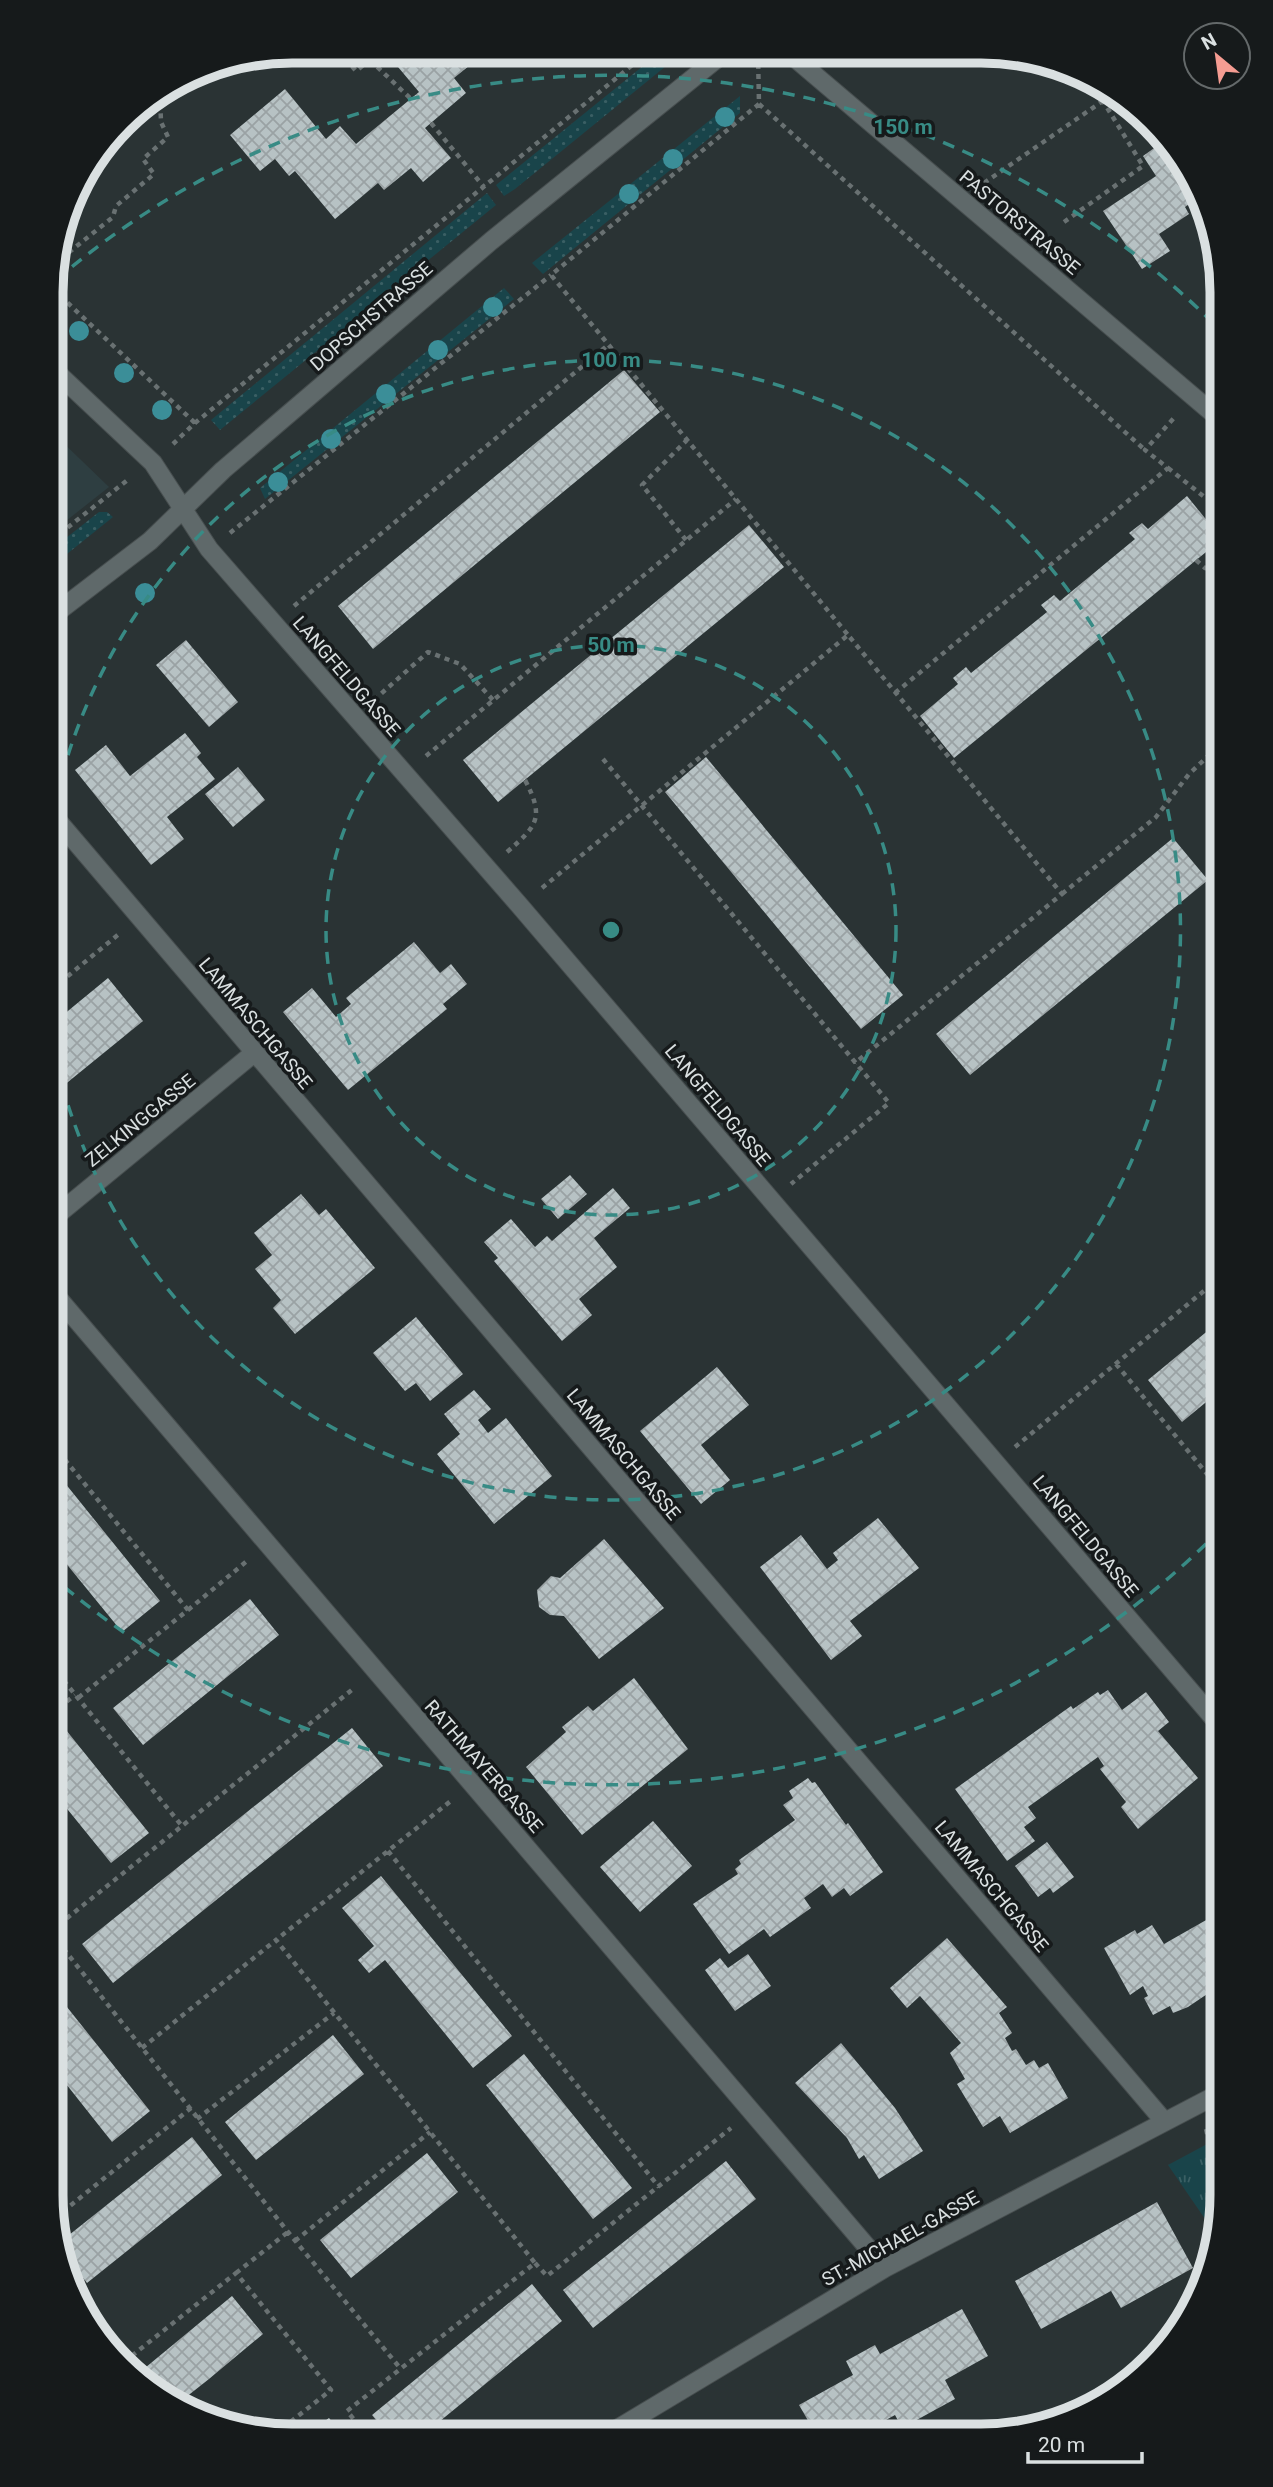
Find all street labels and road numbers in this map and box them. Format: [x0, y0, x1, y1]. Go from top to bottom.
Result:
street label: PASTORSTRASSE [955, 165, 1085, 280]
street label: DOPSCHSTRASSE [305, 257, 437, 376]
street label: LANGFELDGASSE [288, 611, 405, 741]
street label: LAMMASCHGASSE [194, 953, 317, 1094]
street label: LANGFELDGASSE [660, 1040, 775, 1171]
street label: ZELKINGGASSE [81, 1069, 200, 1172]
street label: LAMMASCHGASSE [562, 1384, 685, 1525]
street label: LANGFELDGASSE [1028, 1471, 1143, 1602]
street label: RATHMAYERGASSE [420, 1695, 548, 1838]
street label: LAMMASCHGASSE [930, 1816, 1053, 1957]
street label: ST.-MICHAEL-GASSE [818, 2186, 983, 2291]

